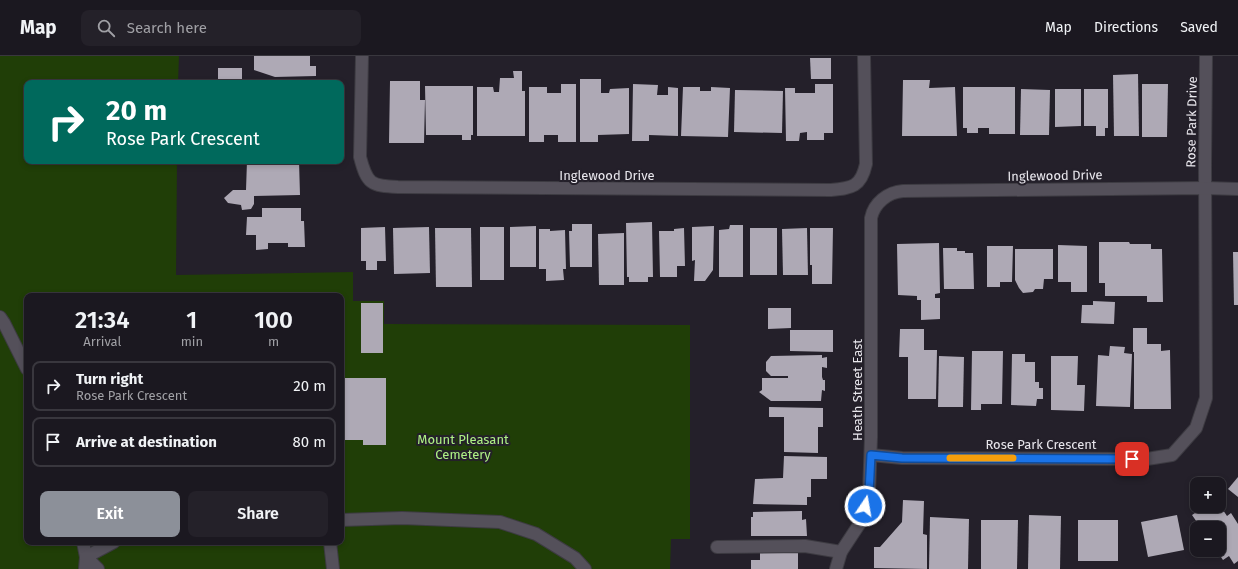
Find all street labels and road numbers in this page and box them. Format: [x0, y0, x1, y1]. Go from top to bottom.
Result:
street label: Rose Park Drive [1183, 76, 1200, 168]
street label: Inglewood Drive [1007, 167, 1103, 184]
street label: Inglewood Drive [559, 168, 655, 183]
street label: Heath Street East [850, 339, 865, 441]
street label: Rose Park Crescent [985, 437, 1097, 452]

